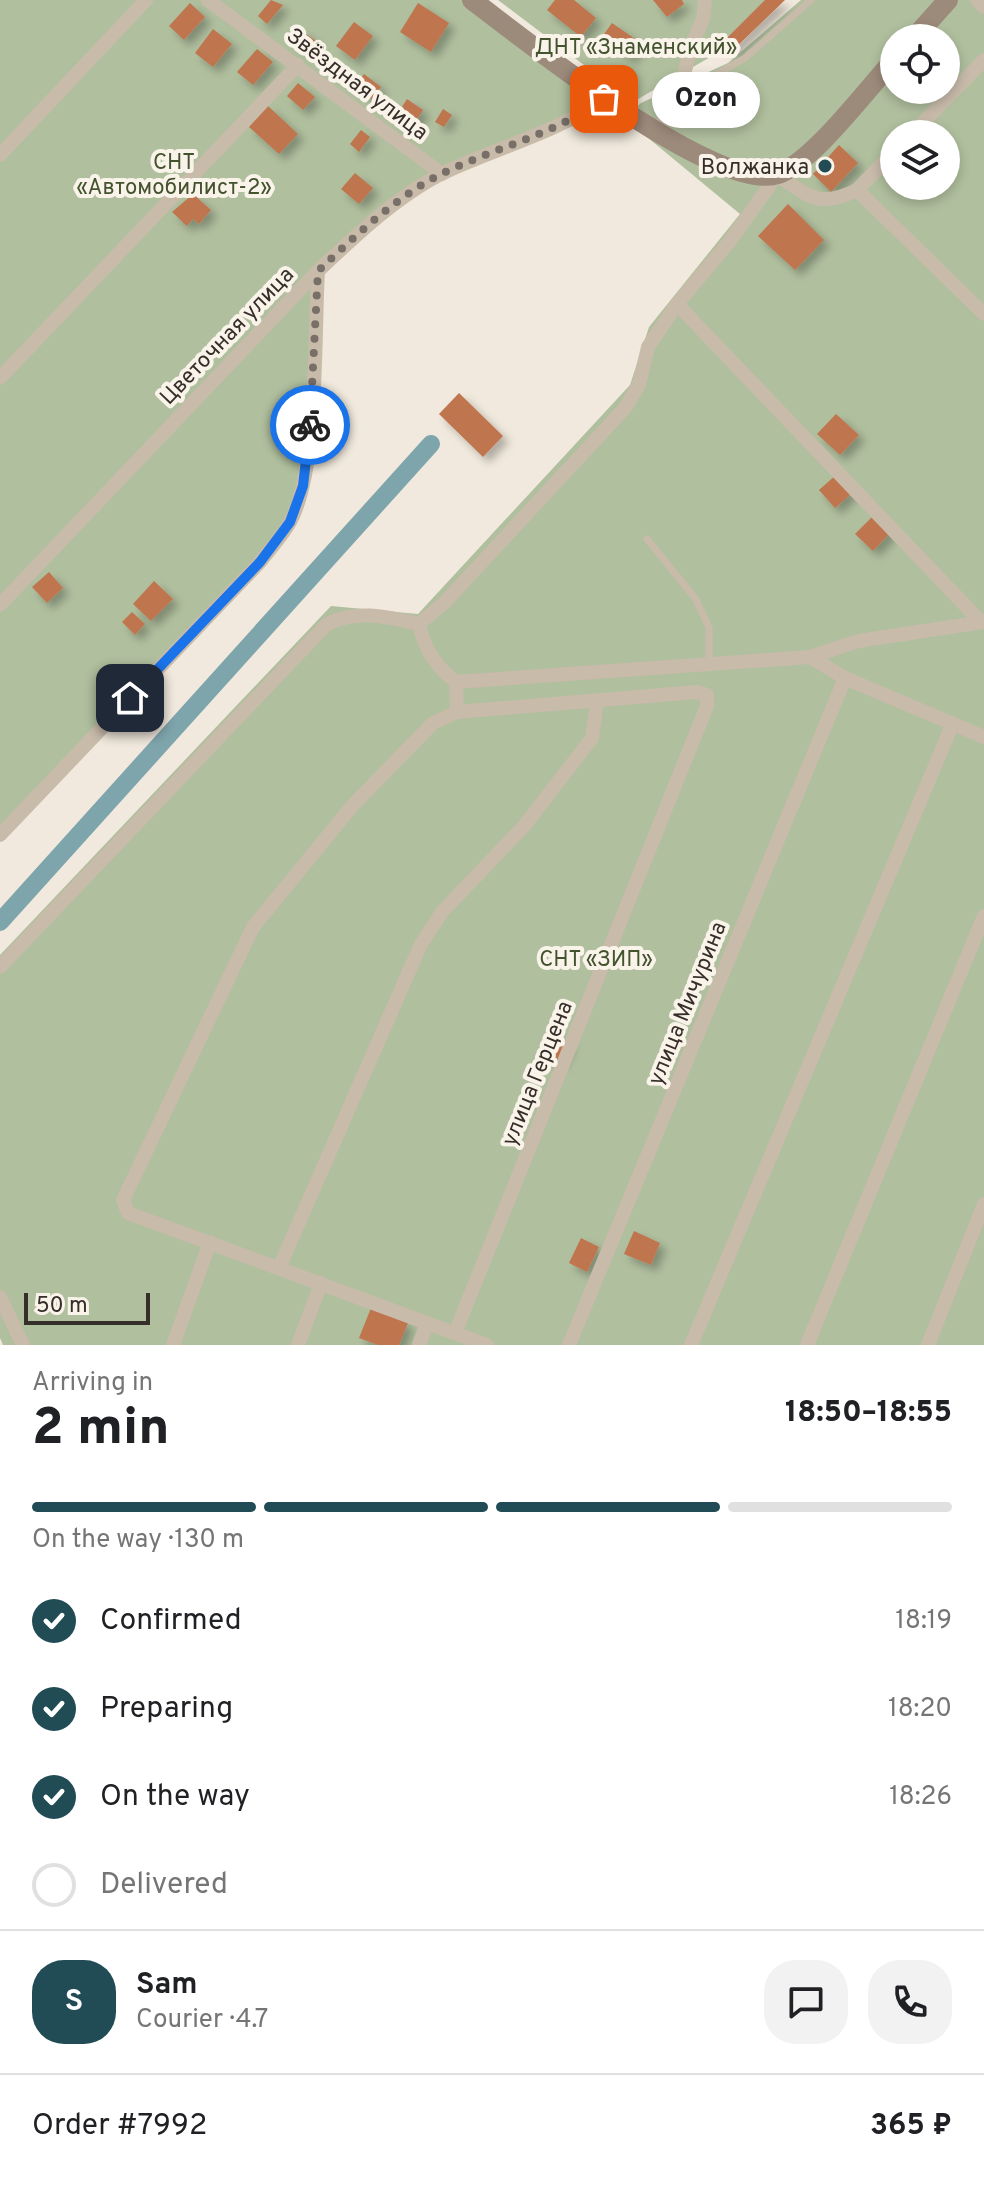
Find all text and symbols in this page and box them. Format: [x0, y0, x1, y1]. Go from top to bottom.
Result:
street label: Звёздная улица [280, 23, 433, 147]
map controls [880, 24, 960, 200]
button: locate [880, 24, 960, 104]
park label: ДНТ «Знаменский» [535, 35, 737, 62]
pin [570, 65, 638, 133]
callout: Ozon [652, 71, 760, 127]
icon: bag [582, 77, 626, 121]
text: Ozon [675, 83, 737, 116]
button: layers [880, 120, 960, 200]
park label: СНТ «Автомобилист-2» [76, 150, 272, 202]
place label: Волжанка [701, 155, 809, 182]
marker: Волжанка [816, 157, 834, 175]
street label: Цветочная улица [155, 262, 300, 411]
courier [270, 385, 350, 465]
icon: bike [288, 403, 332, 447]
pin [96, 664, 164, 732]
icon: home [108, 676, 152, 720]
street label: улица Мичурина [643, 918, 733, 1090]
park label: СНТ «ЗИП» [539, 947, 653, 974]
street label: улица Герцена [497, 998, 580, 1150]
scale bar [24, 1289, 150, 1325]
text: 50 m [36, 1293, 88, 1320]
text: Arriving in [32, 1367, 153, 1400]
text: 18:50–18:55 [785, 1395, 952, 1432]
text: 2 min [32, 1397, 170, 1463]
text: On the way · 130 m [32, 1524, 244, 1557]
icon: check [32, 1599, 76, 1643]
text: Confirmed [100, 1603, 242, 1640]
text: 18:19 [895, 1605, 952, 1638]
icon: check [32, 1687, 76, 1731]
text: Preparing [100, 1691, 233, 1728]
text: 18:20 [888, 1693, 952, 1726]
icon: check [32, 1775, 76, 1819]
text: On the way [100, 1779, 250, 1816]
text: 18:26 [889, 1781, 952, 1814]
text: Delivered [100, 1867, 228, 1904]
button: chat [764, 1960, 848, 2044]
button: phone [868, 1960, 952, 2044]
text: Sam [136, 1967, 198, 2004]
text: S [65, 1984, 83, 2021]
text: Courier · 4.7 [136, 2004, 268, 2037]
text: Order #7992 [32, 2108, 207, 2145]
text: 365 ₽ [870, 2108, 952, 2145]

